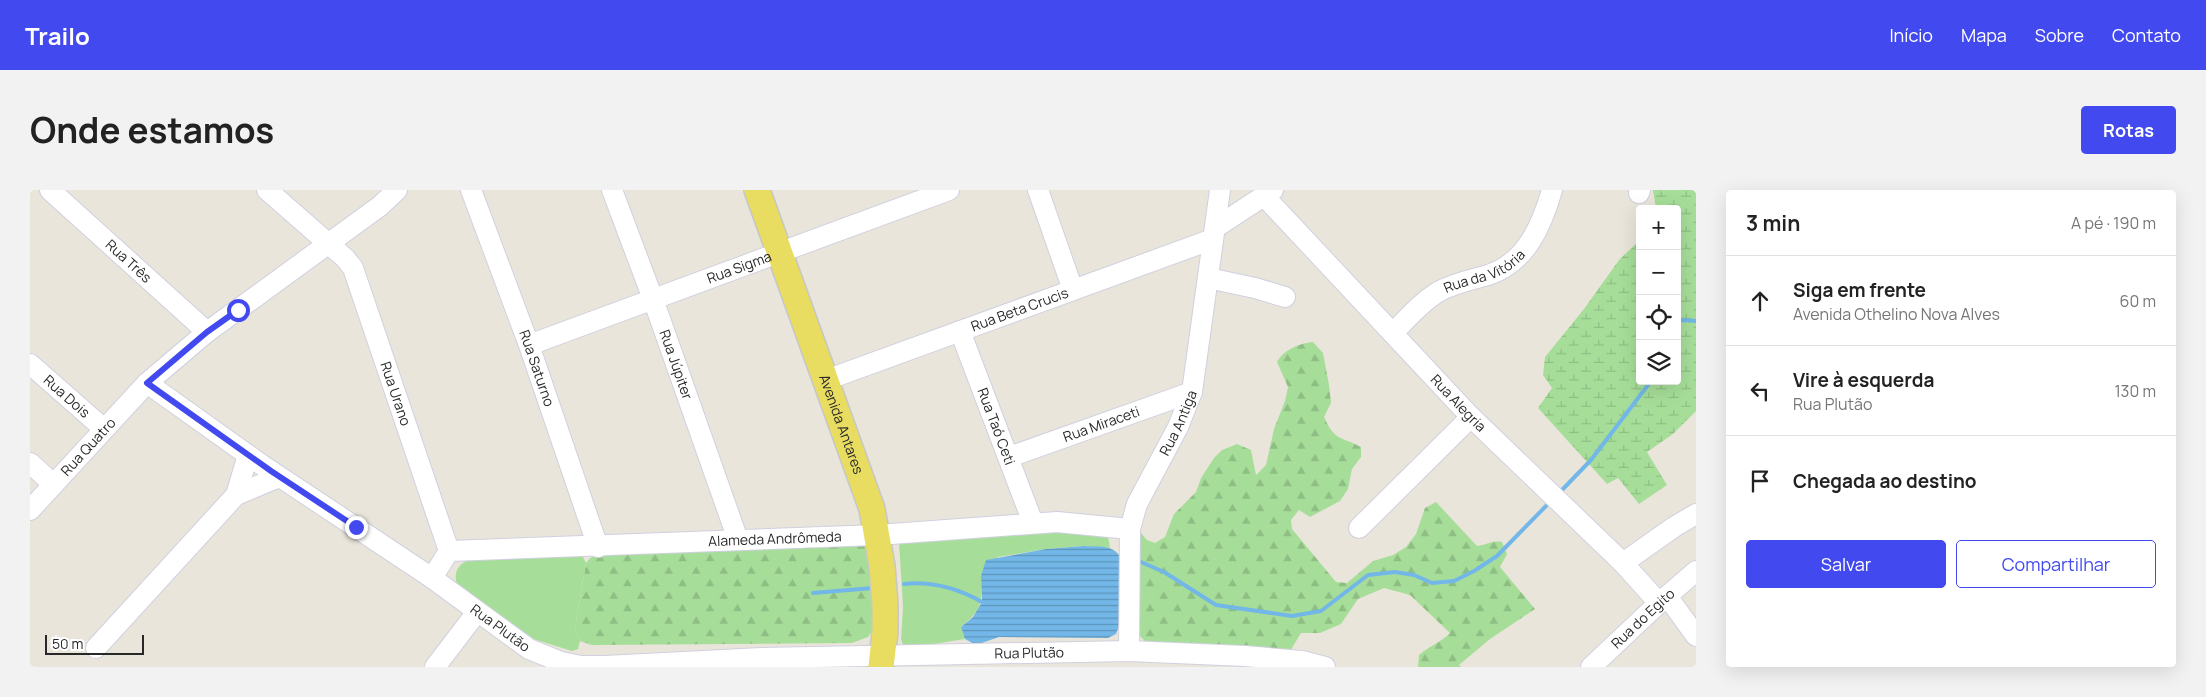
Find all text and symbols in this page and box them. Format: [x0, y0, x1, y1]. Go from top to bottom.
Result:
text: Trailo [25, 19, 90, 52]
text: Início [1889, 23, 1933, 47]
text: Mapa [1961, 23, 2007, 47]
text: Sobre [2035, 23, 2084, 47]
text: Contato [2112, 23, 2181, 47]
text: Onde estamos [30, 106, 274, 154]
button: Rotas [2081, 106, 2176, 154]
map controls [1636, 205, 1681, 385]
button: + [1636, 205, 1681, 250]
text: 3 min [1746, 209, 1800, 237]
text: A pé · 190 m [2071, 212, 2156, 234]
street label: Rua Três [102, 235, 156, 287]
street label: Rua da Vitória [1440, 245, 1529, 297]
street label: Rua Sigma [704, 246, 774, 288]
button: − [1636, 250, 1681, 295]
text: Siga em frente [1793, 277, 1926, 303]
street label: Rua Beta Crucis [968, 283, 1071, 335]
icon: ahead [1746, 287, 1774, 315]
text: 60 m [2120, 290, 2156, 312]
button: locate [1636, 295, 1681, 340]
route start [227, 299, 250, 322]
text: Avenida Othelino Nova Alves [1793, 303, 2000, 325]
street label: Rua Saturno [515, 327, 559, 409]
street label: Rua Júpiter [656, 327, 698, 402]
button: layers [1636, 340, 1681, 385]
street label: Rua Urano [376, 359, 416, 428]
text: Vire à esquerda [1793, 367, 1934, 393]
street label: Rua Dois [40, 370, 94, 422]
street label: Rua Alegria [1427, 370, 1491, 436]
street label: Avenida Antares [815, 372, 869, 477]
icon: left [1746, 377, 1774, 405]
text: 130 m [2114, 380, 2156, 402]
street label: Rua Taó Ceti [973, 385, 1020, 467]
street label: Rua Antiga [1155, 387, 1201, 459]
text: Rua Plutão [1793, 393, 1872, 415]
street label: Rua Miraceti [1060, 401, 1142, 446]
street label: Rua Quatro [56, 413, 120, 480]
icon: arrive [1746, 467, 1774, 495]
text: Chegada ao destino [1793, 468, 1976, 494]
route end [345, 516, 368, 539]
street label: Alameda Andrômeda [708, 526, 842, 550]
button: Salvar [1746, 540, 1946, 588]
button: Compartilhar [1956, 540, 2156, 588]
street label: Rua do Egito [1607, 584, 1678, 652]
street label: Rua Plutão [467, 599, 534, 656]
scale bar [45, 632, 144, 655]
text: 50 m [52, 634, 83, 653]
street label: Rua Plutão [994, 642, 1064, 663]

